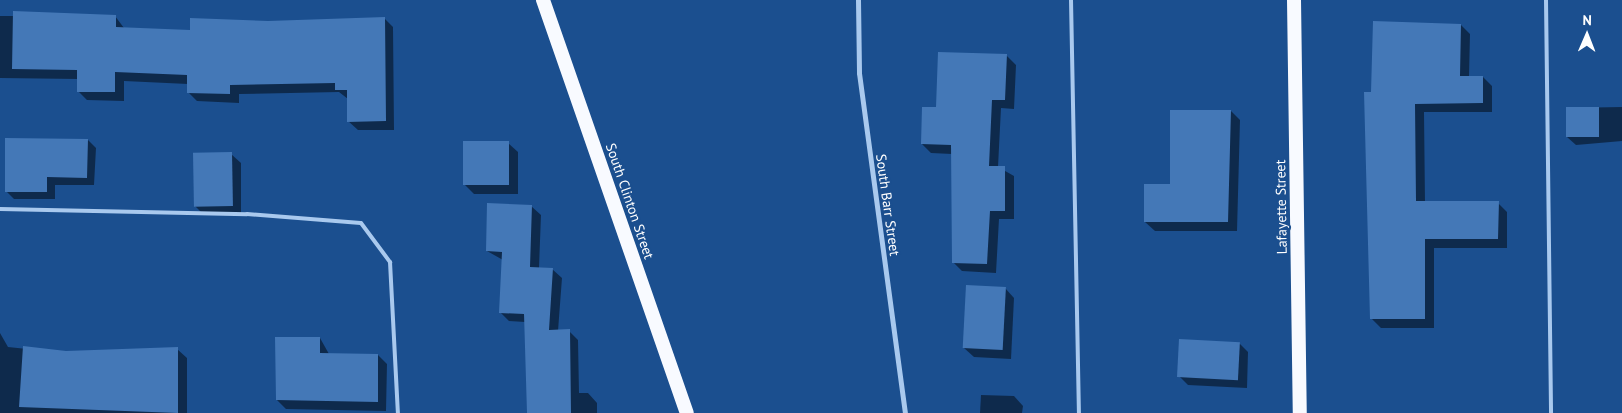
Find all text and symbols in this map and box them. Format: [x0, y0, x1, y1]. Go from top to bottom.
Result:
north arrow [1562, 10, 1612, 60]
text: N [1582, 11, 1592, 29]
street label: South Clinton Street [602, 141, 658, 261]
street label: South Barr Street [873, 153, 903, 257]
street label: Lafayette Street [1272, 159, 1290, 255]

